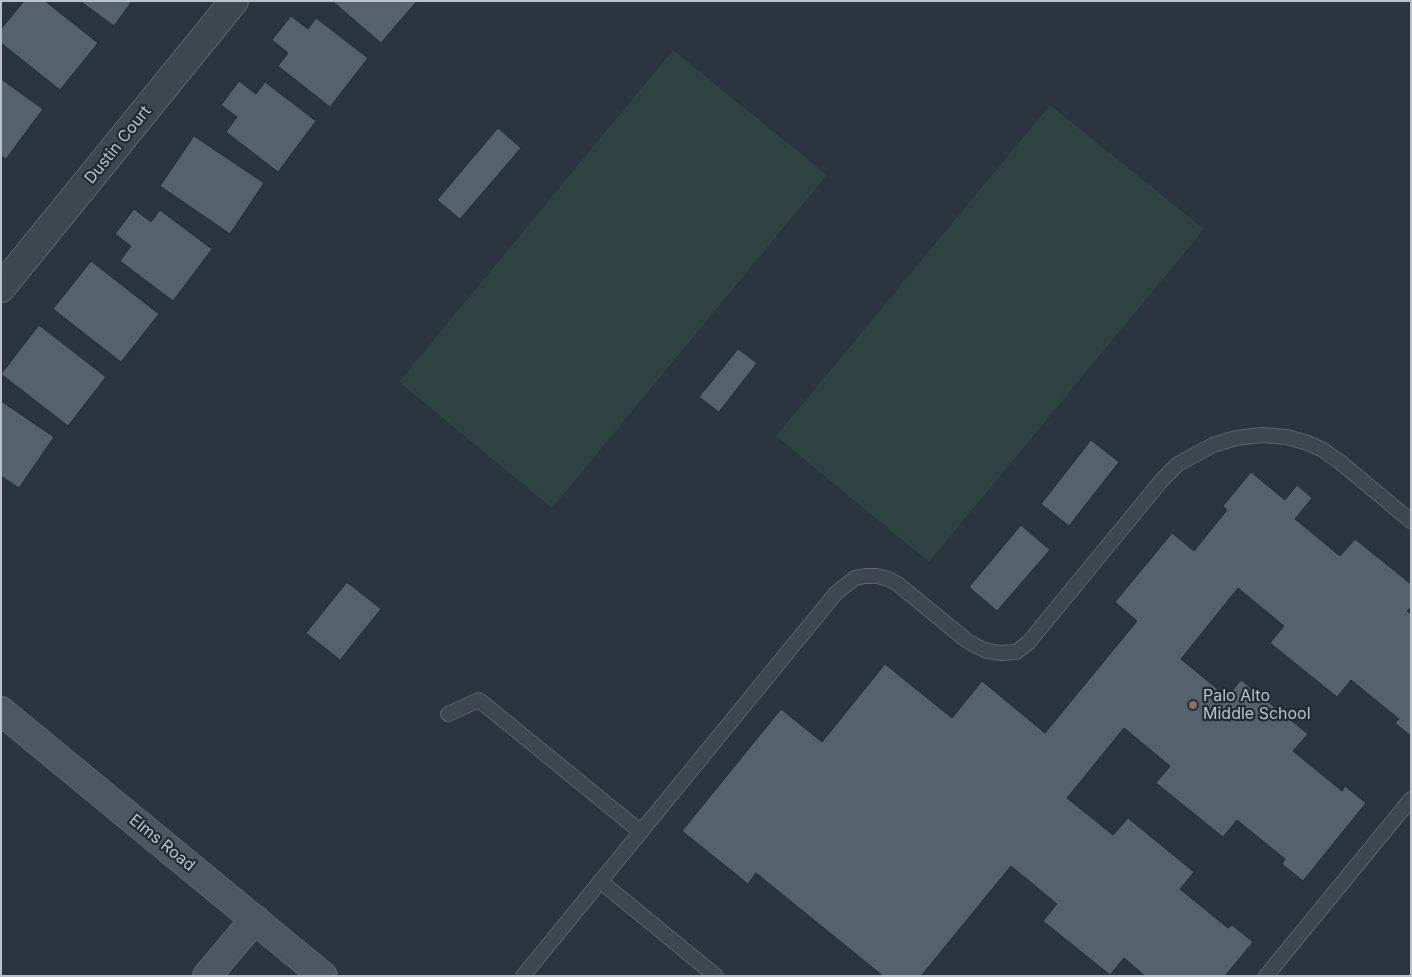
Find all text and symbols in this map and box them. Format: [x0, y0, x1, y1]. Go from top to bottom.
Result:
street label: Dustin Court [81, 102, 155, 188]
place label: Palo Alto Middle School [1203, 686, 1311, 724]
marker: Palo Alto Middle School [1187, 699, 1199, 711]
street label: Elms Road [125, 811, 199, 875]

